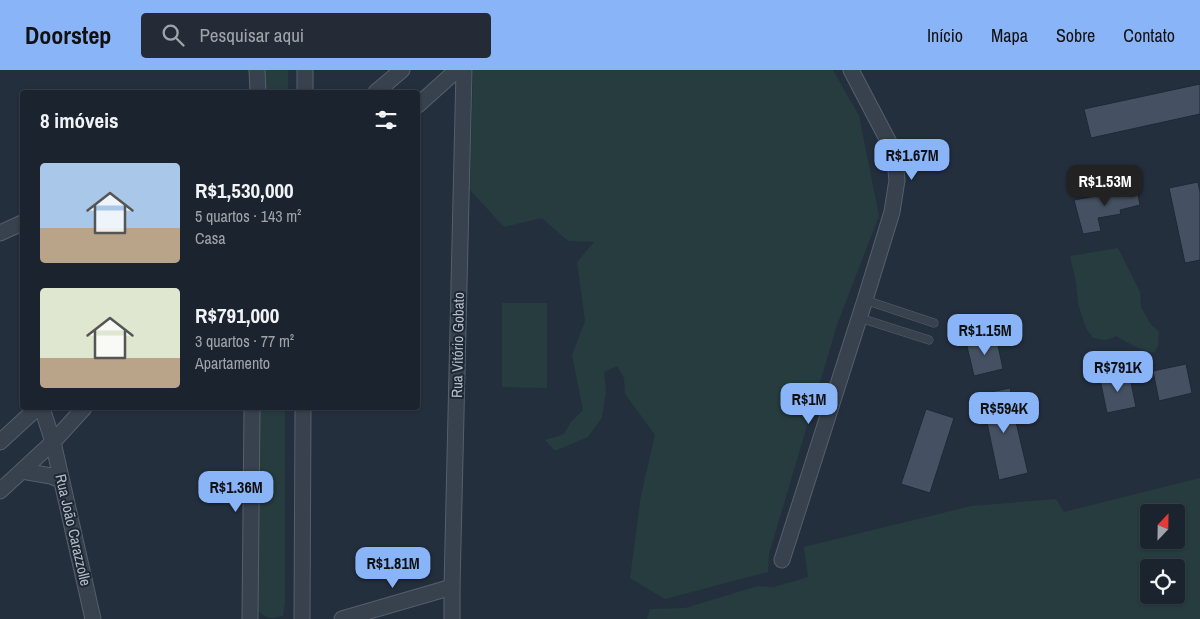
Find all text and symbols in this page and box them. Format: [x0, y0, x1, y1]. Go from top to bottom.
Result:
search box [141, 13, 491, 58]
text: Doorstep [25, 19, 111, 51]
icon: search [159, 21, 187, 49]
text: Pesquisar aqui [199, 22, 304, 48]
text: Início [927, 23, 963, 48]
text: Mapa [991, 23, 1028, 48]
text: Sobre [1056, 23, 1095, 48]
text: Contato [1123, 23, 1175, 48]
text: 8 imóveis [40, 106, 119, 135]
icon: filters [372, 106, 400, 134]
pin: R$1.67M [866, 138, 958, 181]
text: R$1.67M [885, 144, 939, 166]
pin: R$1.53M [1059, 164, 1151, 207]
text: R$1.53M [1078, 170, 1132, 192]
text: R$1,530,000 [195, 176, 294, 205]
icon: home [80, 183, 140, 243]
text: 5 quartos · 143 m² [195, 205, 301, 227]
text: Casa [195, 227, 226, 249]
street label: Rua Vitório Gobato [446, 292, 469, 398]
text: R$791,000 [195, 301, 279, 330]
icon: home [80, 308, 140, 368]
pin: R$1.15M [939, 314, 1031, 356]
text: R$1.15M [958, 319, 1012, 341]
text: 3 quartos · 77 m² [195, 330, 294, 352]
pin: R$791K [1077, 350, 1159, 393]
text: Apartamento [195, 352, 270, 374]
text: R$791K [1094, 356, 1142, 378]
pin: R$1M [779, 382, 839, 425]
text: R$1M [792, 388, 827, 410]
pin: R$594K [963, 392, 1045, 434]
text: R$594K [980, 397, 1028, 419]
pin: R$1.36M [190, 470, 282, 513]
street label: Rua João Carazzolle [50, 472, 97, 588]
text: R$1.36M [209, 476, 263, 498]
north arrow [1140, 504, 1185, 549]
map controls [1140, 504, 1185, 604]
pin: R$1.81M [347, 546, 439, 589]
text: R$1.81M [366, 552, 420, 574]
button: locate [1140, 559, 1185, 604]

